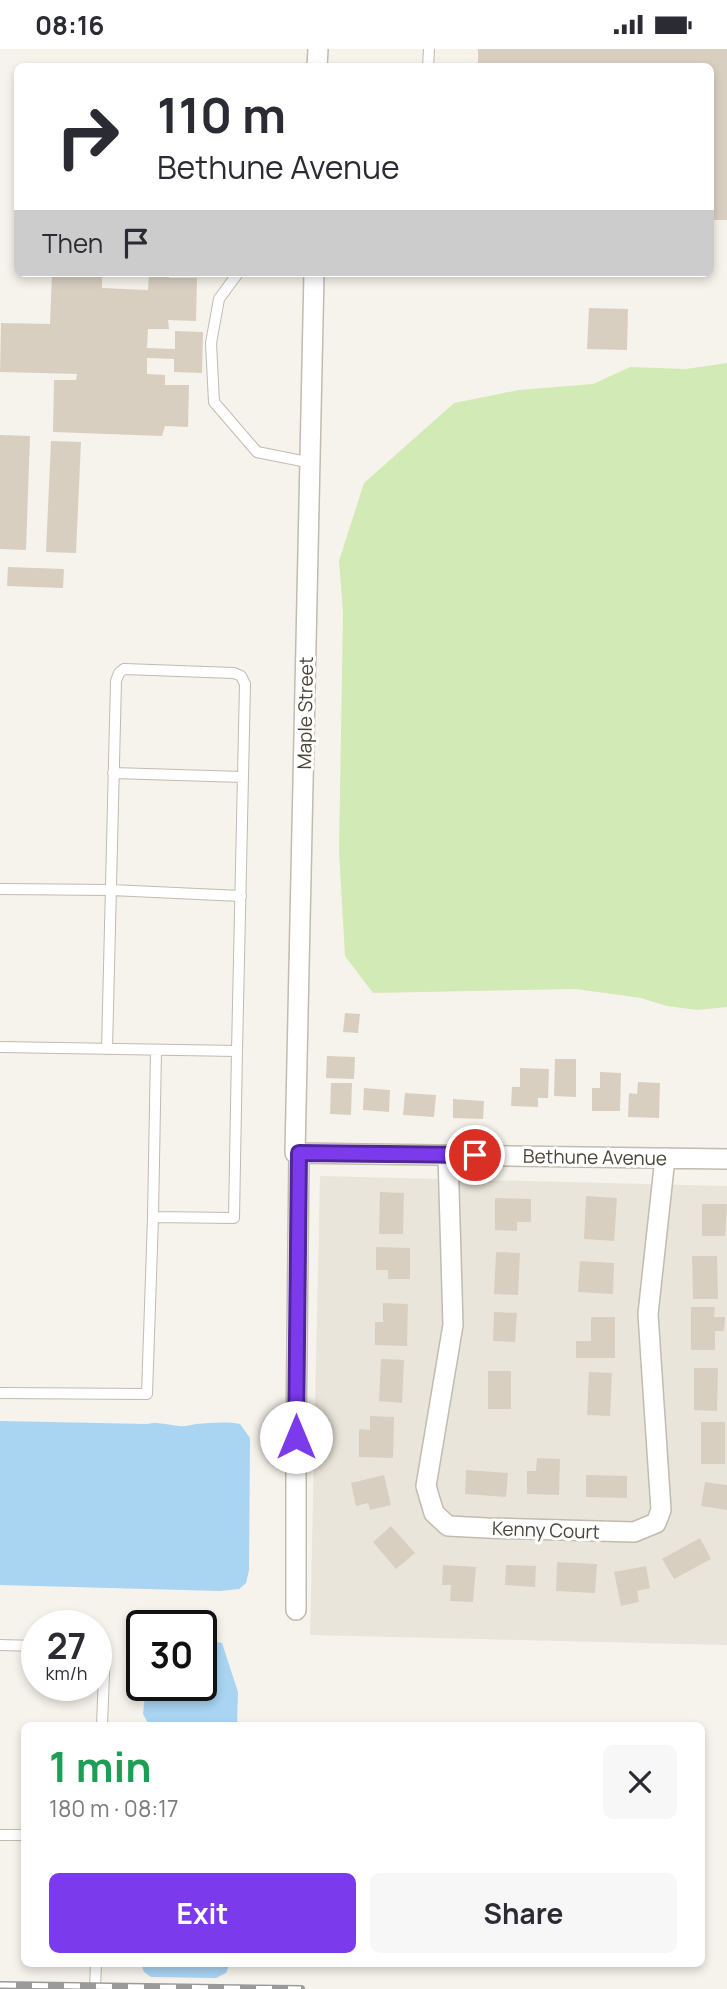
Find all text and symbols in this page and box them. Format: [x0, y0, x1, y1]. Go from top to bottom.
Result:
text: 08:16 [35, 7, 105, 43]
text: 110 m [157, 81, 286, 148]
icon: right [42, 91, 133, 182]
text: Bethune Avenue [157, 145, 400, 189]
icon: arrive [117, 224, 155, 262]
text: Then [42, 225, 103, 261]
street label: Maple Street [291, 656, 319, 770]
pin [445, 1125, 505, 1185]
icon: arrive [456, 1136, 494, 1174]
street label: Bethune Avenue [523, 1143, 667, 1171]
position arrow [259, 1400, 333, 1474]
street label: Kenny Court [492, 1515, 600, 1545]
speed limit sign: 30 [126, 1610, 217, 1701]
text: 27 [47, 1622, 86, 1670]
text: km/h [46, 1661, 87, 1685]
text: 1 min [49, 1737, 152, 1795]
button: close [603, 1745, 677, 1819]
text: 180 m · 08:17 [49, 1792, 179, 1824]
button: Exit [49, 1873, 356, 1953]
button: Share [370, 1873, 677, 1953]

